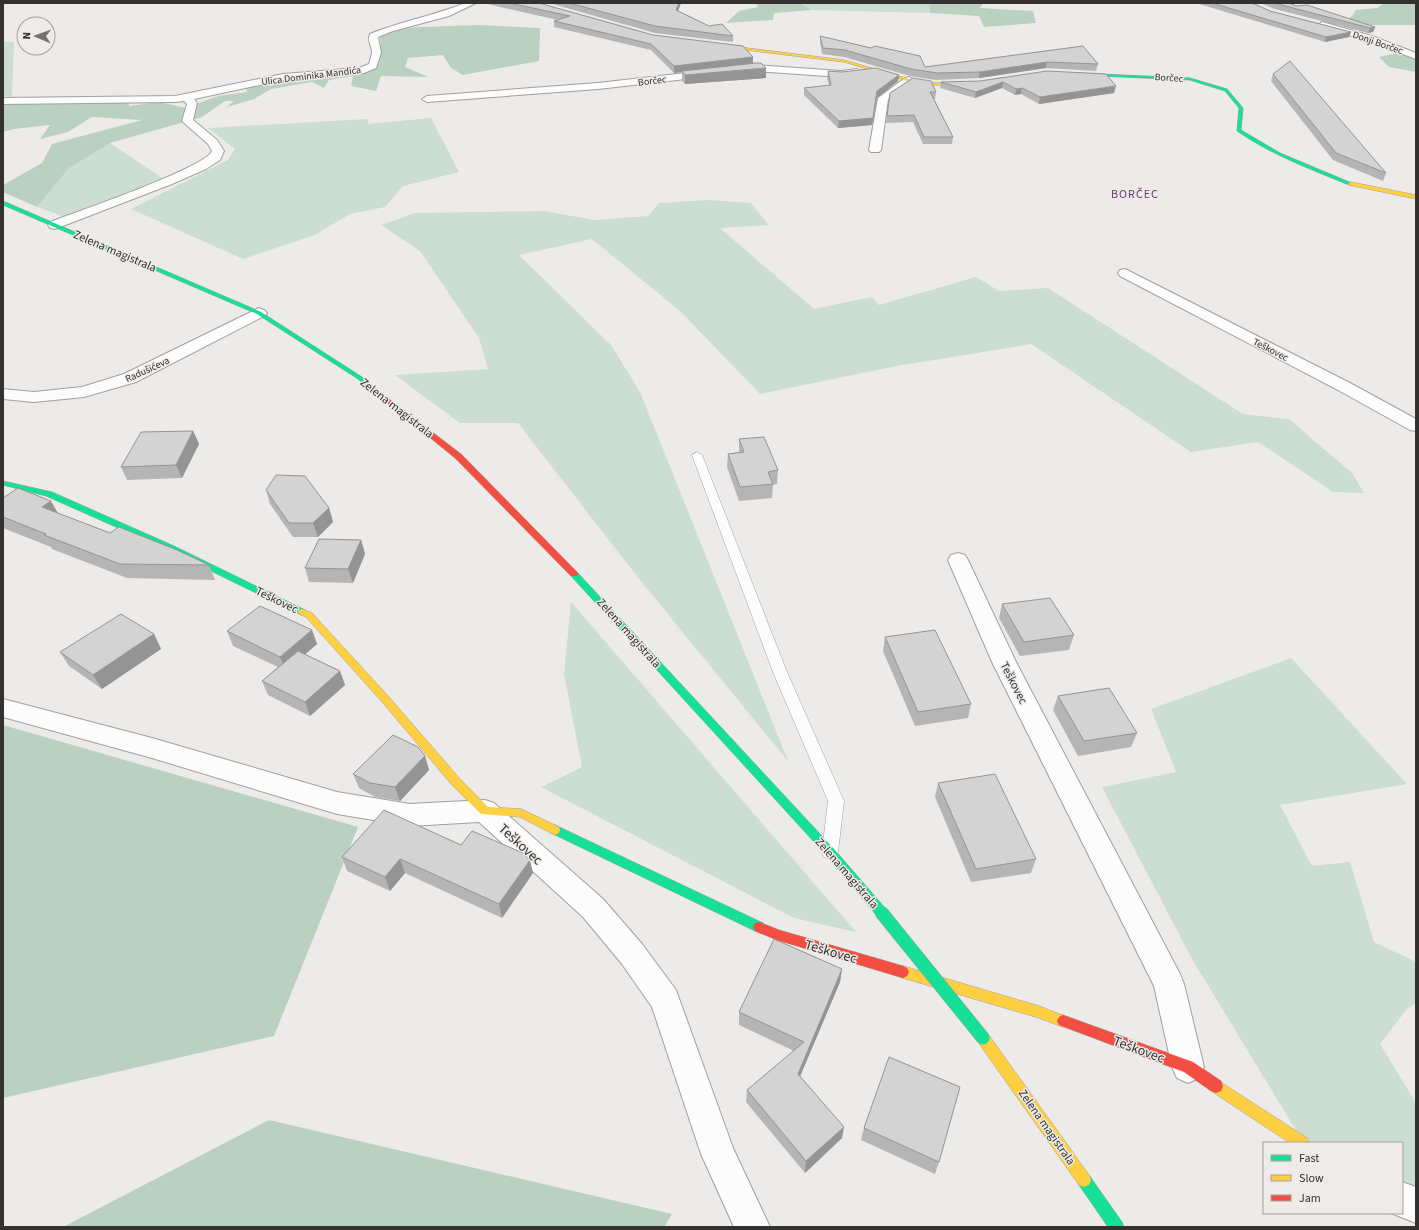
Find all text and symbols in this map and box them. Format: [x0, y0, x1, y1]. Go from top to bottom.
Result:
north arrow [16, 16, 56, 56]
street label: Donji Borčec [1351, 28, 1405, 58]
text: N [19, 32, 34, 40]
street label: Ulica Dominika Mandića [260, 63, 362, 89]
street label: Borčec [1154, 70, 1184, 86]
street label: Borčec [637, 72, 668, 90]
district label: BORČEC [1111, 186, 1159, 203]
street label: Zelena magistrala [70, 226, 159, 277]
street label: Teškovec [1250, 335, 1291, 365]
street label: Radušićeva [123, 354, 172, 386]
street label: Zelena magistrala [356, 374, 437, 443]
street label: Teškovec [252, 583, 302, 618]
street label: Zelena magistrala [593, 595, 665, 672]
street label: Teškovec [996, 659, 1032, 708]
street label: Teškovec [494, 819, 547, 870]
street label: Zelena magistrala [811, 834, 882, 913]
street label: Teškovec [802, 935, 860, 969]
street label: Teškovec [1110, 1031, 1168, 1069]
street label: Zelena magistrala [1014, 1086, 1079, 1169]
legend [1263, 1142, 1403, 1214]
text: Fast [1299, 1150, 1319, 1167]
text: Slow [1299, 1170, 1324, 1187]
text: Jam [1299, 1190, 1321, 1207]

